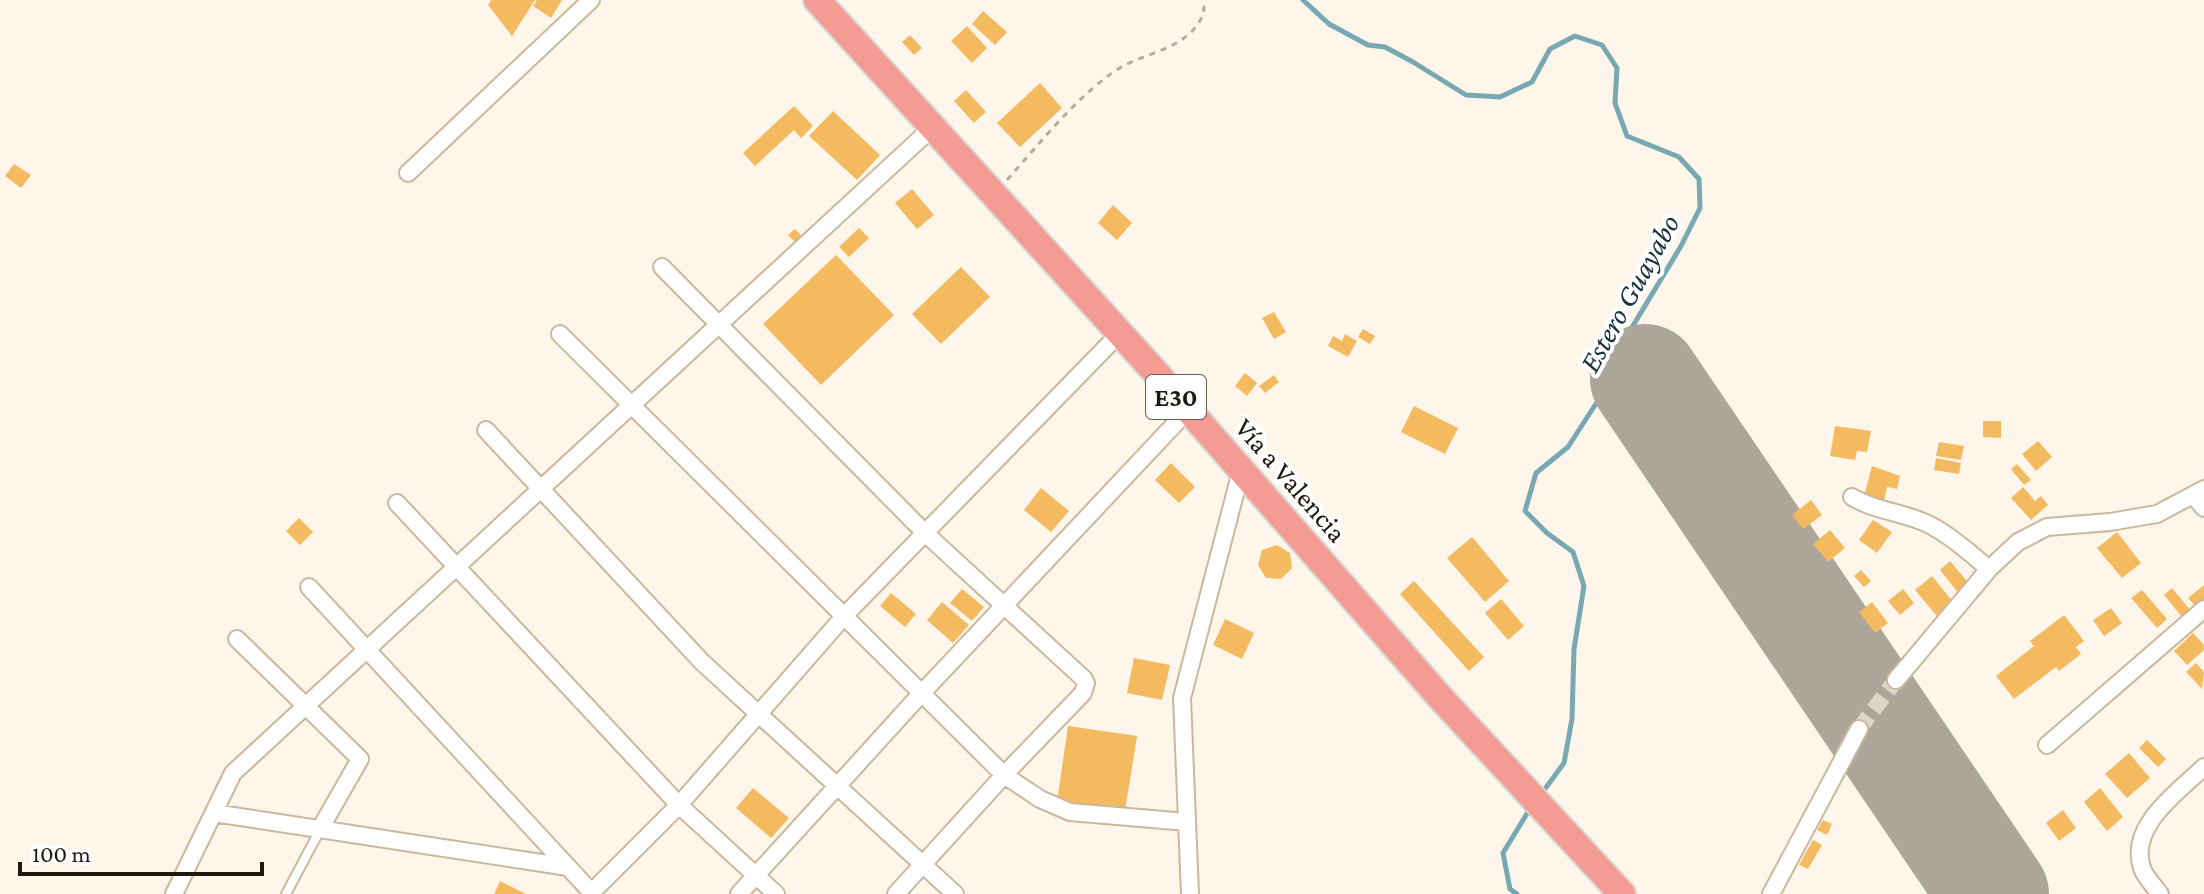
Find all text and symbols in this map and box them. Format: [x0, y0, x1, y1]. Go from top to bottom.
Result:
water label: Estero Guayabo [1572, 209, 1687, 378]
road number: E30 [1146, 375, 1206, 419]
street label: Vía a Valencia [1229, 412, 1353, 548]
scale bar [20, 826, 262, 876]
text: 100 m [32, 840, 91, 867]

